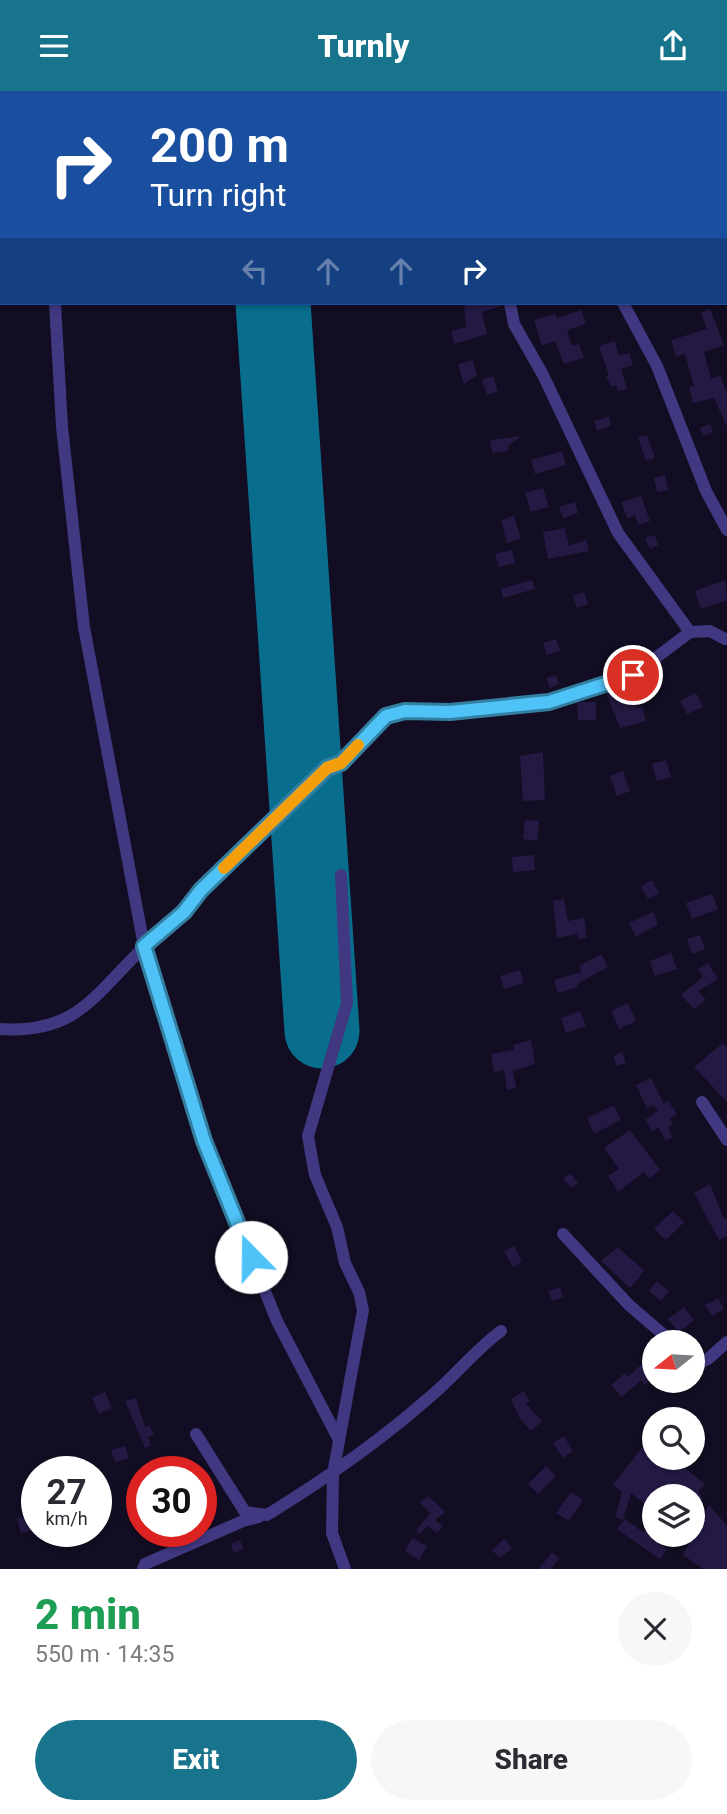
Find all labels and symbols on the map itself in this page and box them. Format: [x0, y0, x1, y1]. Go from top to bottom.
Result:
pin [603, 645, 663, 705]
position arrow [214, 1220, 288, 1294]
north arrow [642, 1330, 705, 1393]
speed limit sign: 30 [126, 1456, 217, 1547]

